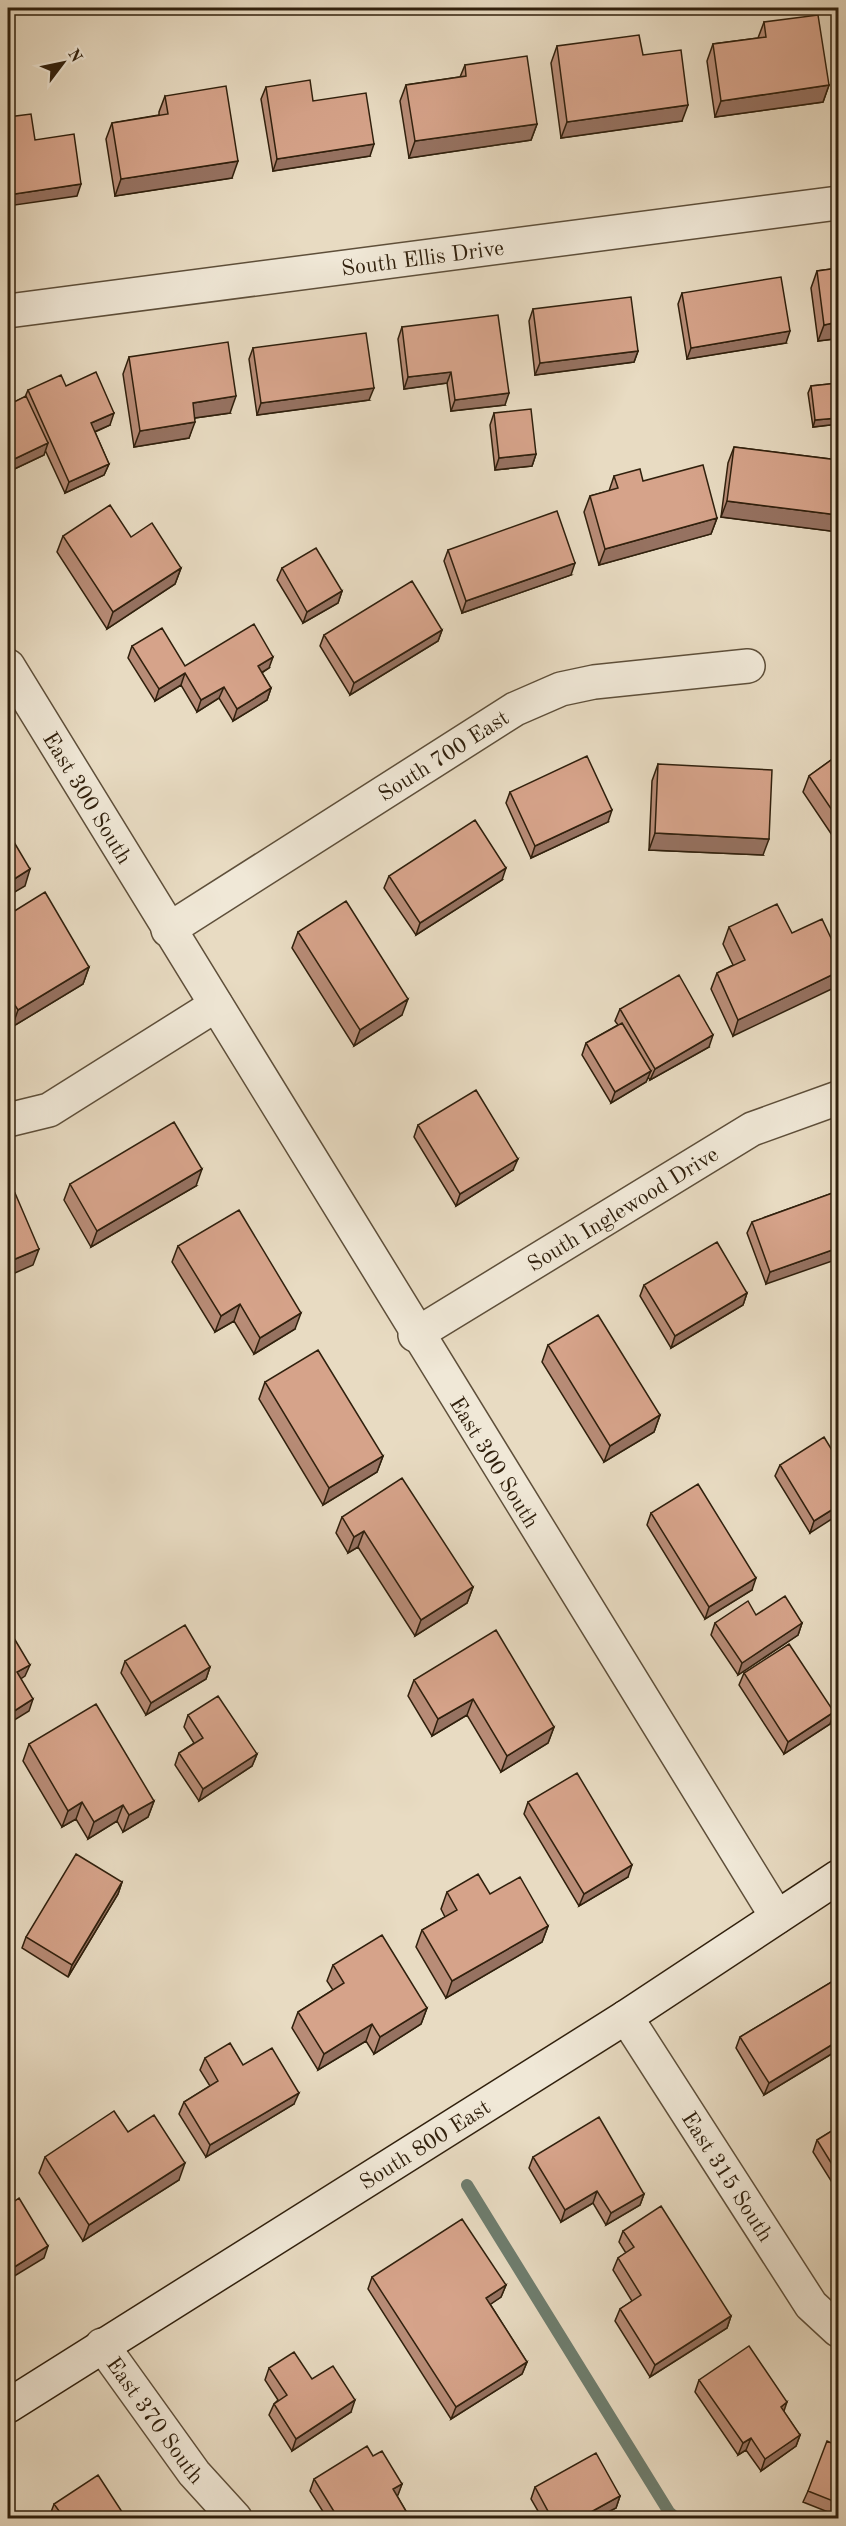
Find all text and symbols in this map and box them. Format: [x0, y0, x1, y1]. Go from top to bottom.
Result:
north arrow [33, 33, 93, 93]
text: N [64, 47, 84, 66]
street label: South Ellis Drive [340, 238, 505, 281]
street label: South 700 East [375, 707, 513, 806]
street label: East 300 South [38, 729, 135, 868]
street label: South Inglewood Drive [524, 1143, 723, 1276]
street label: East 300 South [445, 1393, 542, 1533]
street label: South 800 East [356, 2096, 495, 2195]
street label: East 315 South [677, 2108, 776, 2246]
street label: East 370 South [101, 2354, 207, 2489]

